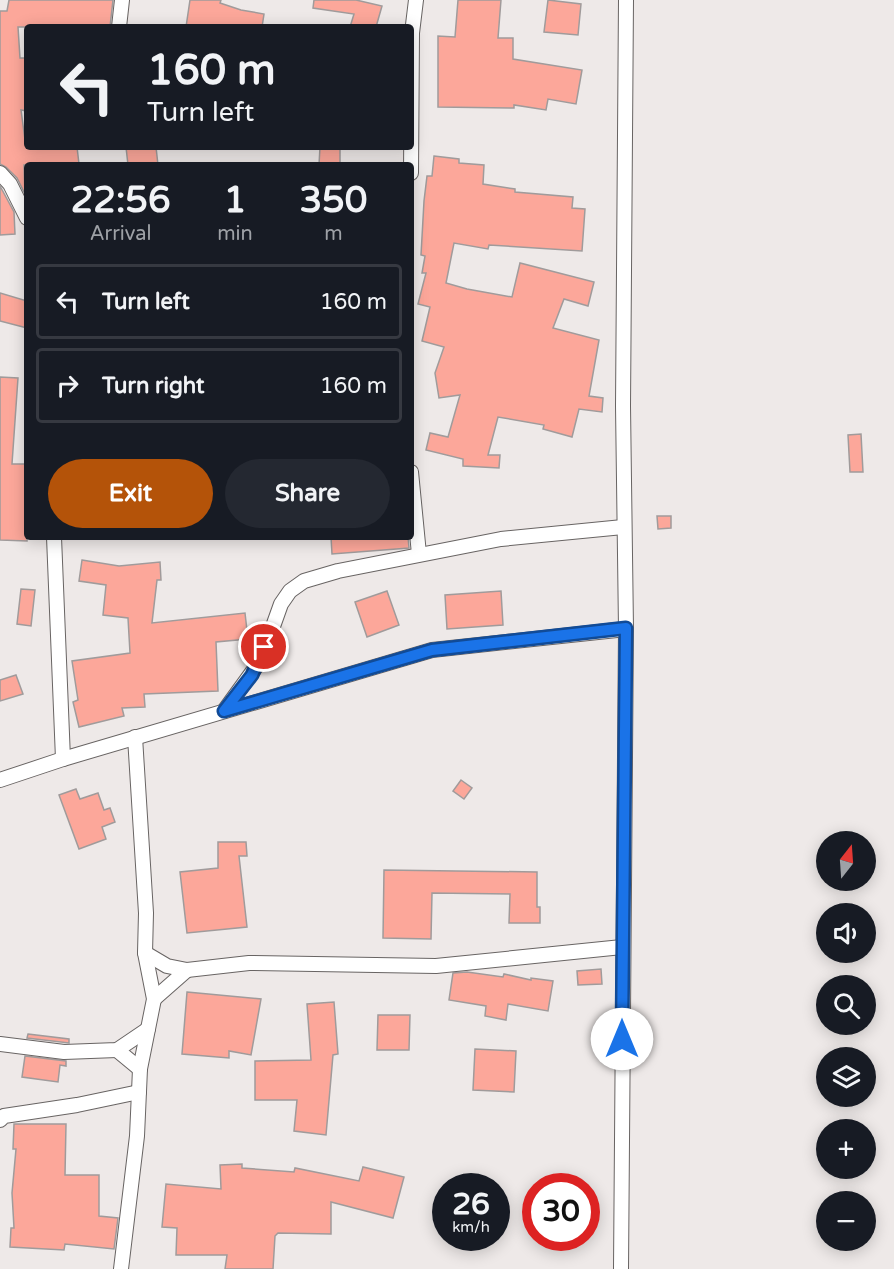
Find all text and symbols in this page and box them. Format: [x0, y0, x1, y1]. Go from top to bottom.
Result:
text: 160 m [147, 45, 276, 96]
icon: left [48, 48, 126, 126]
text: Turn left [147, 96, 254, 129]
text: 22:56 [71, 179, 171, 222]
text: 1 [224, 179, 246, 222]
text: 350 [299, 179, 367, 222]
text: Arrival [90, 222, 152, 246]
text: min [217, 222, 253, 246]
text: m [324, 222, 343, 246]
icon: left [51, 285, 84, 318]
text: Turn left [102, 289, 190, 315]
text: 160 m [320, 289, 387, 315]
icon: right [51, 369, 84, 402]
text: Turn right [102, 373, 204, 399]
text: 160 m [320, 373, 387, 399]
button: Exit [48, 459, 213, 528]
button: Share [225, 459, 390, 528]
pin [238, 621, 289, 672]
icon: arrive [247, 630, 280, 663]
north arrow [816, 831, 876, 891]
map controls [816, 831, 876, 1251]
button: sound [816, 903, 876, 963]
button: search [816, 975, 876, 1035]
position arrow [590, 1007, 654, 1071]
button: layers [816, 1047, 876, 1107]
button: + [816, 1119, 876, 1179]
speed limit sign: 30 [522, 1173, 600, 1251]
text: 26 [452, 1186, 490, 1223]
button: − [816, 1191, 876, 1251]
text: km/h [452, 1218, 490, 1236]

